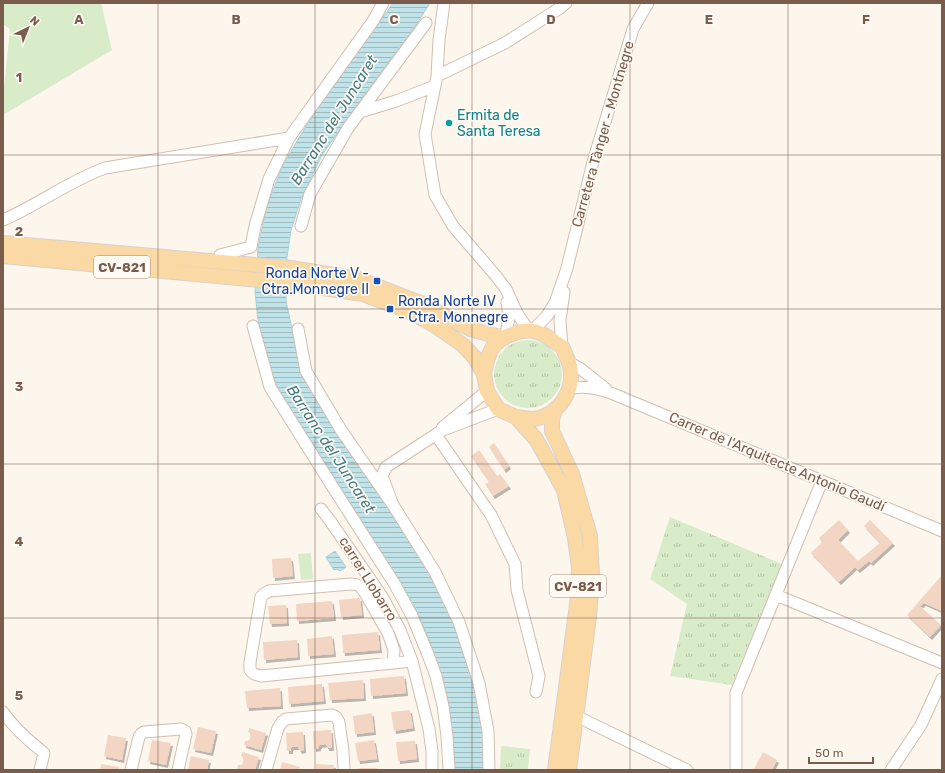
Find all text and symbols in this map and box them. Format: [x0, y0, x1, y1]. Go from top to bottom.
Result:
north arrow [8, 8, 48, 48]
text: A [74, 12, 84, 27]
text: B [231, 12, 241, 27]
text: C [389, 12, 399, 27]
text: D [546, 12, 556, 27]
text: E [705, 12, 713, 27]
text: F [862, 12, 870, 27]
text: N [27, 14, 42, 29]
street label: Carretera Tànger - Montnegre [568, 39, 638, 229]
water label: Barranc del Juncaret [287, 52, 381, 188]
text: 1 [16, 70, 22, 85]
place label: Ermita de Santa Teresa [457, 107, 541, 140]
marker: Ermita de Santa Teresa [444, 118, 454, 128]
text: 2 [15, 224, 23, 239]
road number: CV-821 [94, 256, 150, 278]
place label: Ronda Norte V - Ctra.Monnegre II [261, 265, 369, 298]
marker: Ronda Norte V - Ctra.Monnegre II [372, 276, 382, 286]
place label: Ronda Norte IV - Ctra. Monnegre [398, 293, 508, 326]
marker: Ronda Norte IV - Ctra. Monnegre [385, 304, 395, 314]
text: 3 [15, 379, 24, 394]
water label: Barranc del Juncaret [283, 382, 379, 517]
street label: Carrer de l'Arquitecte Antonio Gaudí [666, 409, 888, 516]
text: 4 [15, 534, 24, 549]
street label: carrer Llobarro [335, 534, 401, 624]
road number: CV-821 [550, 575, 606, 597]
text: 5 [15, 688, 23, 703]
scale bar [809, 739, 873, 765]
text: 50 m [815, 746, 843, 760]

